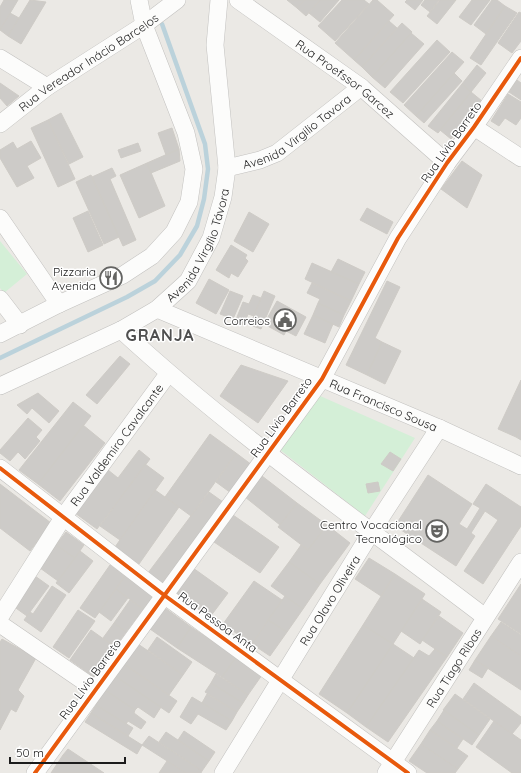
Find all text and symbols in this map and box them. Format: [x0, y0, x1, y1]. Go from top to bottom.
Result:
street label: Rua Vereador Inácio Barcelos [15, 9, 161, 114]
street label: Rua Proefssor Garcez [293, 36, 398, 121]
street label: Avenida Virgilio Tavora [241, 91, 353, 171]
street label: Rua Lívio Barreto [417, 98, 485, 186]
street label: Avenida Virgílio Távora [163, 188, 232, 305]
place label: Pizzaria Avenida [51, 264, 96, 293]
restaurant icon: Pizzaria Avenida [98, 265, 124, 291]
public building icon: Correios [272, 307, 298, 333]
place label: Correios [224, 313, 270, 328]
district label: GRANJA [126, 325, 194, 345]
street label: Rua Lívio Barreto [247, 374, 315, 460]
street label: Rua Francisco Sousa [327, 375, 440, 434]
street label: Rua Valdemiro Cavalcante [66, 380, 166, 509]
place label: Centro Vocacional Tecnológico [320, 517, 422, 546]
theatre icon: Centro Vocacional Tecnológico [424, 518, 450, 544]
street label: Rua Olavo Oliveira [296, 552, 363, 648]
street label: Rua Pessoa Anta [175, 588, 261, 656]
street label: Rua Tiago Ribas [423, 625, 484, 710]
street label: Rua Lívio Barreto [56, 636, 124, 722]
scale bar [10, 739, 125, 765]
text: 50 m [16, 745, 44, 760]

